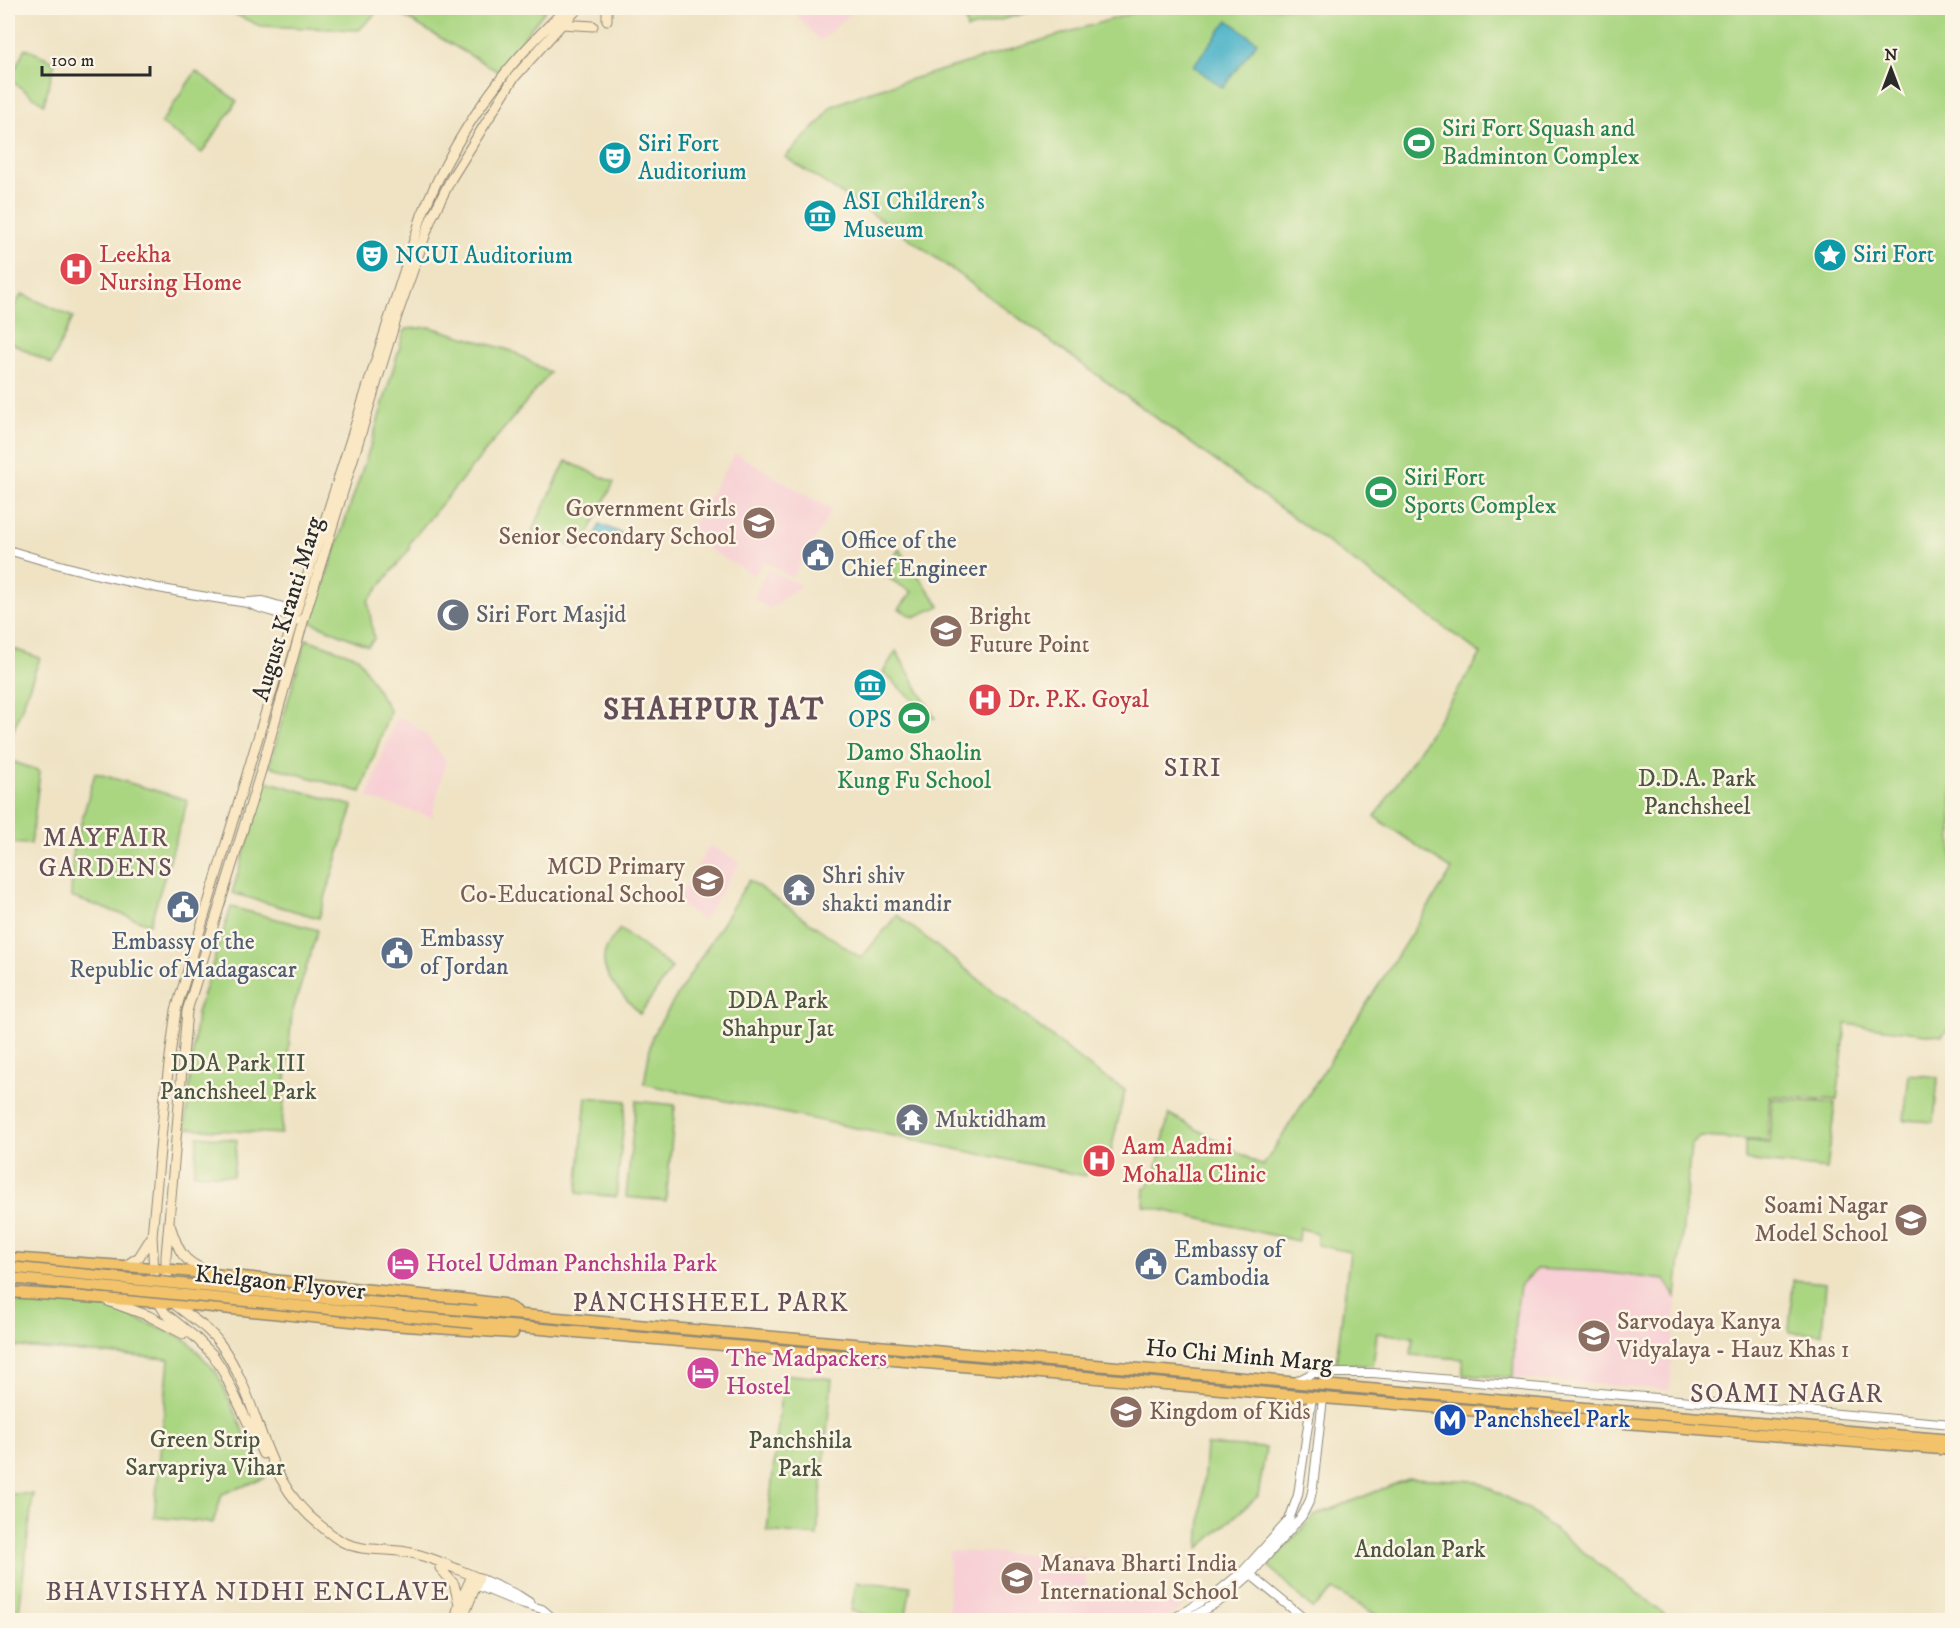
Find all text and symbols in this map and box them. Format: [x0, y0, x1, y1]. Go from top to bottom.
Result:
scale bar [42, 39, 150, 77]
north arrow [1861, 39, 1921, 99]
text: N [1884, 45, 1898, 65]
text: 100 m [51, 50, 94, 72]
place label: Siri Fort Squash and Badminton Complex [1442, 114, 1640, 172]
sports icon: Siri Fort Squash and Badminton Complex [1401, 125, 1437, 161]
place label: Siri Fort Auditorium [638, 129, 747, 187]
theatre icon: Siri Fort Auditorium [597, 140, 633, 176]
place label: ASI Children's Museum [843, 187, 985, 245]
museum icon: ASI Children's Museum [802, 198, 838, 234]
place icon: Siri Fort [1812, 237, 1848, 273]
theatre icon: NCUI Auditorium [354, 238, 390, 274]
place label: Leekha Nursing Home [99, 240, 242, 298]
place label: Siri Fort [1853, 240, 1934, 270]
place label: NCUI Auditorium [395, 241, 573, 271]
hospital icon: Leekha Nursing Home [58, 251, 94, 287]
place label: Siri Fort Sports Complex [1404, 463, 1557, 521]
sports icon: Siri Fort Sports Complex [1363, 474, 1399, 510]
place label: Government Girls Senior Secondary School [499, 494, 737, 552]
school or university icon: Government Girls Senior Secondary School [741, 505, 777, 541]
street label: August Kranti Marg [246, 513, 330, 705]
place label: Office of the Chief Engineer [841, 526, 987, 584]
public building icon: Office of the Chief Engineer [800, 537, 836, 573]
mosque icon: Siri Fort Masjid [435, 597, 471, 633]
place label: Siri Fort Masjid [476, 600, 626, 630]
place label: Bright Future Point [969, 602, 1090, 660]
school or university icon: Bright Future Point [928, 613, 964, 649]
museum icon: OPS [852, 667, 888, 703]
hospital icon: Dr. P.K. Goyal [967, 682, 1003, 718]
place label: Dr. P.K. Goyal [1008, 685, 1150, 715]
district label: SHAHPUR JAT [603, 692, 825, 729]
sports icon: Damo Shaolin Kung Fu School [896, 700, 932, 736]
place label: OPS [848, 705, 892, 735]
place label: Damo Shaolin Kung Fu School [837, 738, 992, 796]
district label: SIRI [1164, 752, 1222, 785]
park label: D.D.A. Park Panchsheel [1638, 764, 1756, 822]
district label: MAYFAIR GARDENS [39, 822, 173, 885]
place label: MCD Primary Co-Educational School [460, 852, 686, 910]
place label: Shri shiv shakti mandir [822, 861, 951, 919]
school or university icon: MCD Primary Co-Educational School [690, 863, 726, 899]
temple icon: Shri shiv shakti mandir [781, 872, 817, 908]
public building icon: Embassy of the Republic of Madagascar [165, 889, 201, 925]
place label: Embassy of Jordan [420, 924, 509, 982]
place label: Embassy of the Republic of Madagascar [69, 927, 297, 985]
public building icon: Embassy of Jordan [379, 935, 415, 971]
park label: DDA Park Shahpur Jat [722, 986, 835, 1044]
park label: DDA Park III Panchsheel Park [159, 1049, 317, 1107]
temple icon: Muktidham [894, 1102, 930, 1138]
place label: Muktidham [935, 1105, 1047, 1135]
place label: Aam Aadmi Mohalla Clinic [1122, 1132, 1266, 1190]
hospital icon: Aam Aadmi Mohalla Clinic [1081, 1143, 1117, 1179]
place label: Soami Nagar Model School [1755, 1191, 1889, 1249]
school or university icon: Soami Nagar Model School [1893, 1202, 1929, 1238]
place label: Embassy of Cambodia [1174, 1235, 1286, 1293]
hotel icon: Hotel Udman Panchshila Park [385, 1246, 421, 1282]
public building icon: Embassy of Cambodia [1133, 1246, 1169, 1282]
place label: Hotel Udman Panchshila Park [426, 1249, 717, 1279]
street label: Khelgaon Flyover [193, 1259, 367, 1307]
district label: PANCHSHEEL PARK [573, 1287, 849, 1320]
place label: Sarvodaya Kanya Vidyalaya - Hauz Khas 1 [1616, 1307, 1850, 1365]
school or university icon: Sarvodaya Kanya Vidyalaya - Hauz Khas 1 [1576, 1318, 1612, 1354]
street label: Ho Chi Minh Marg [1144, 1333, 1334, 1379]
place label: The Madpackers Hostel [726, 1344, 887, 1402]
hotel icon: The Madpackers Hostel [685, 1355, 721, 1391]
district label: SOAMI NAGAR [1690, 1378, 1884, 1411]
school or university icon: Kingdom of Kids [1108, 1394, 1144, 1430]
place label: Kingdom of Kids [1149, 1397, 1311, 1427]
metro station icon: Panchsheel Park [1432, 1402, 1468, 1438]
place label: Panchsheel Park [1473, 1405, 1630, 1435]
park label: Green Strip Sarvapriya Vihar [125, 1425, 285, 1483]
park label: Panchshila Park [748, 1426, 853, 1484]
park label: Andolan Park [1354, 1535, 1486, 1565]
place label: Manava Bharti India International School [1040, 1549, 1239, 1607]
school or university icon: Manava Bharti India International School [999, 1560, 1035, 1596]
district label: BHAVISHYA NIDHI ENCLAVE [46, 1576, 450, 1609]

